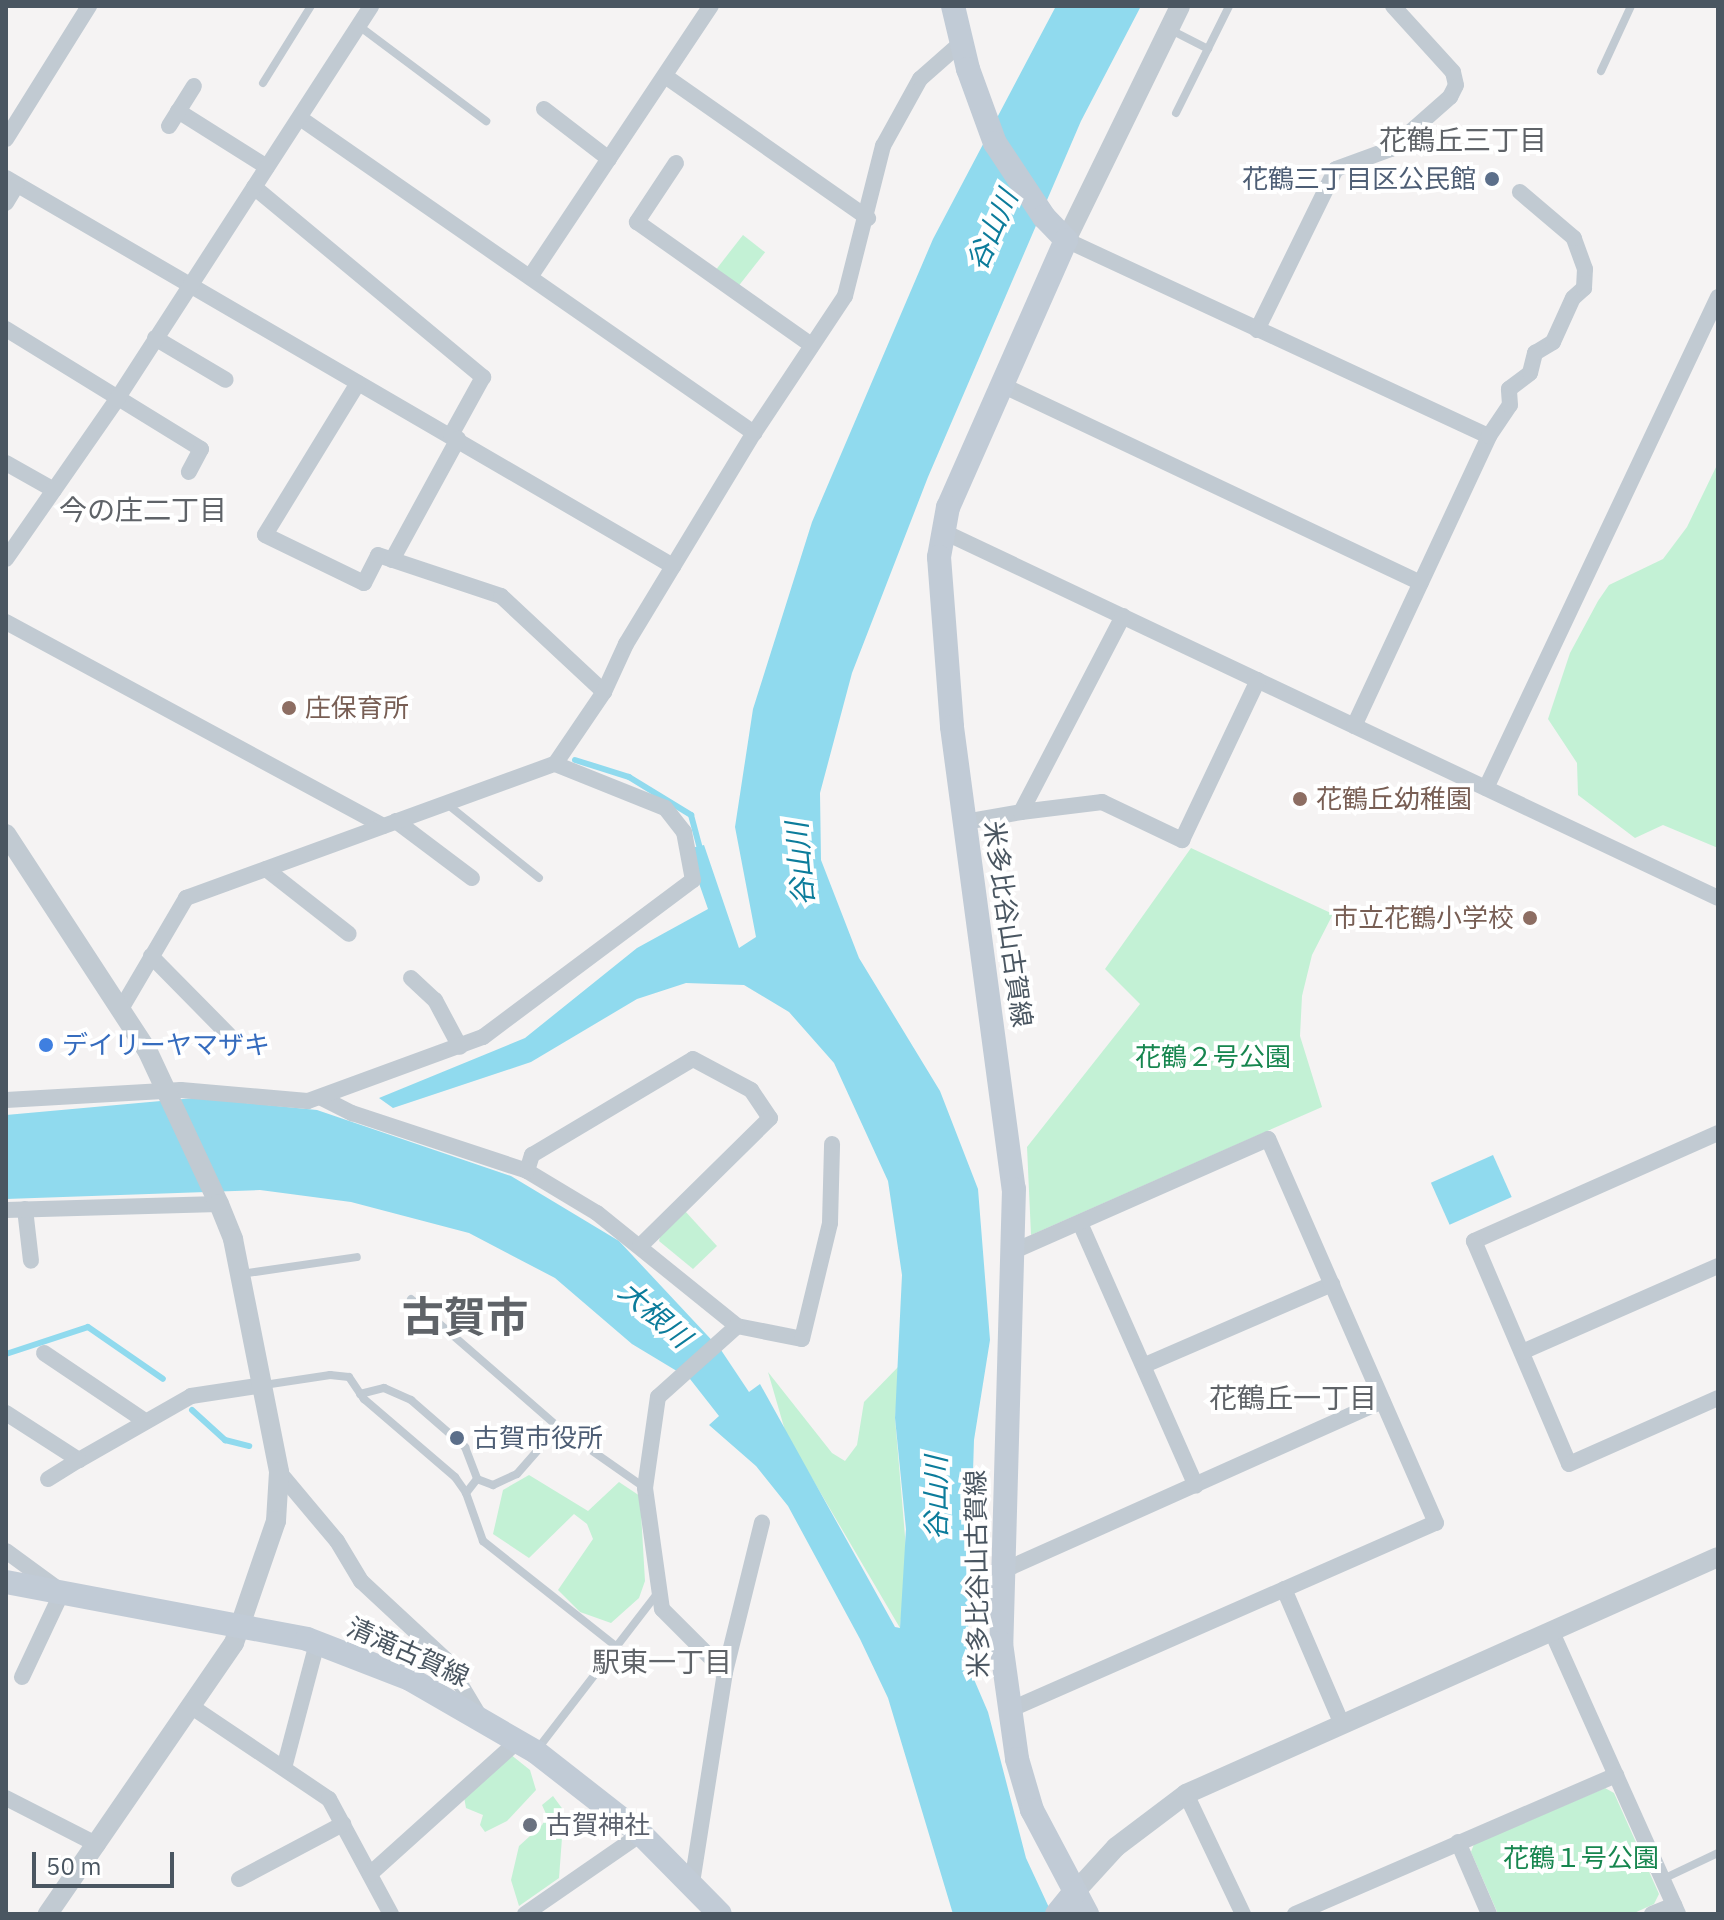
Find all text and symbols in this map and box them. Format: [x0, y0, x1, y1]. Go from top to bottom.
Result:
district label: 花鶴丘三丁目 [1379, 123, 1547, 157]
place label: 花鶴三丁目区公民館 [1242, 163, 1476, 195]
marker: 花鶴三丁目区公民館 [1483, 170, 1501, 188]
water label: 谷山川 [960, 185, 1024, 275]
district label: 今の庄二丁目 [59, 493, 227, 527]
place label: 庄保育所 [305, 692, 409, 724]
marker: 庄保育所 [280, 699, 298, 717]
place label: 花鶴丘幼稚園 [1316, 783, 1472, 815]
marker: 花鶴丘幼稚園 [1291, 790, 1309, 808]
street label: 米多比谷山古賀線 [978, 819, 1038, 1029]
water label: 谷山川 [780, 821, 820, 907]
place label: 市立花鶴小学校 [1332, 902, 1514, 934]
marker: 市立花鶴小学校 [1521, 909, 1539, 927]
place label: デイリーヤマザキ [62, 1029, 270, 1061]
marker: デイリーヤマザキ [37, 1036, 55, 1054]
park label: 花鶴２号公園 [1135, 1041, 1291, 1073]
water label: 大根川 [612, 1274, 698, 1354]
district label: 古賀市 [402, 1292, 528, 1342]
district label: 花鶴丘一丁目 [1209, 1381, 1377, 1415]
place label: 古賀市役所 [473, 1422, 603, 1454]
marker: 古賀市役所 [448, 1429, 466, 1447]
water label: 谷山川 [919, 1456, 953, 1540]
street label: 米多比谷山古賀線 [960, 1470, 994, 1678]
street label: 清滝古賀線 [342, 1611, 474, 1693]
district label: 駅東一丁目 [592, 1645, 732, 1679]
place label: 古賀神社 [546, 1809, 650, 1841]
marker: 古賀神社 [521, 1816, 539, 1834]
scale bar [36, 1836, 178, 1886]
park label: 花鶴１号公園 [1503, 1842, 1659, 1874]
text: 50 m [46, 1850, 101, 1882]

